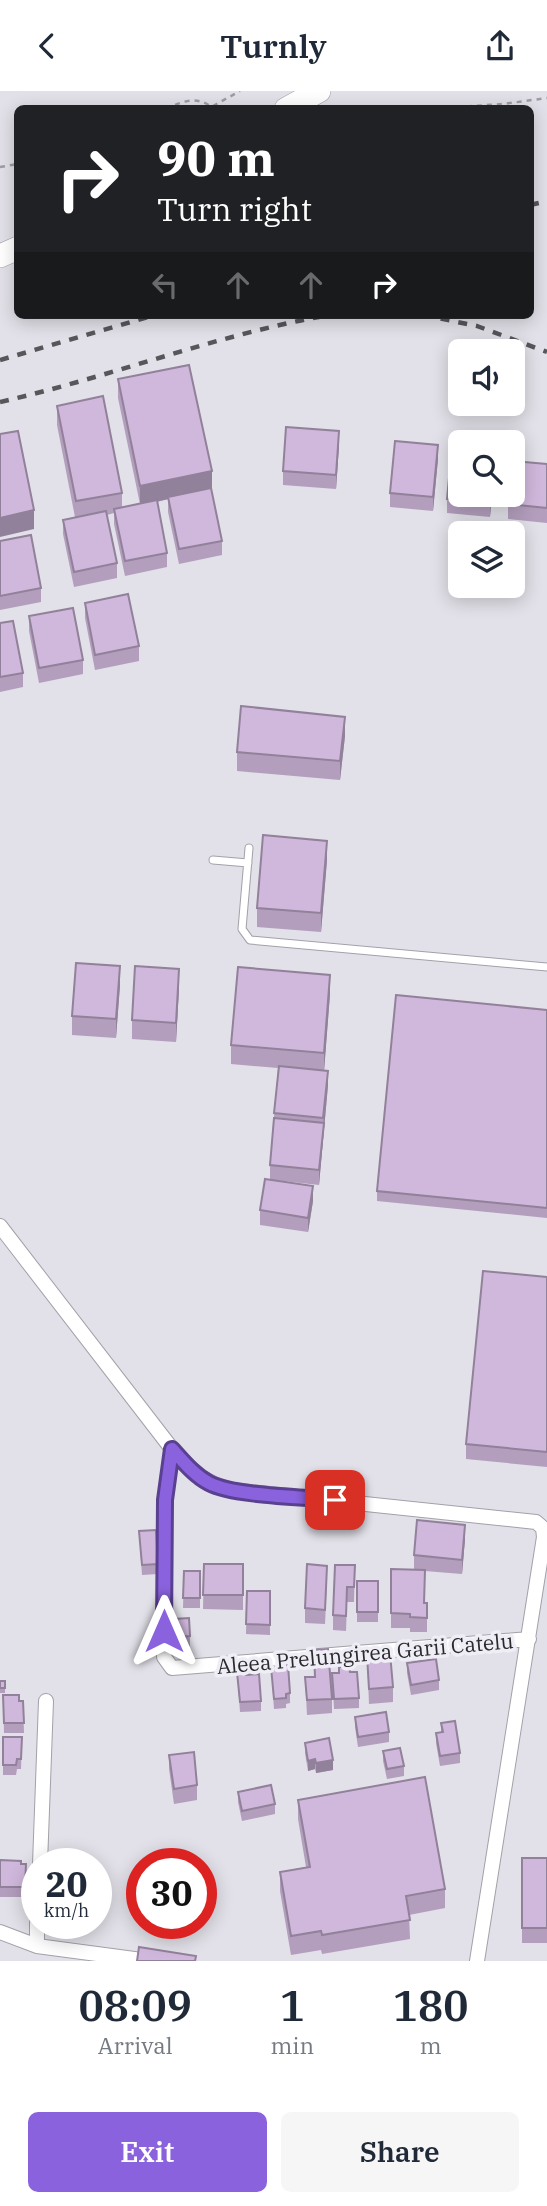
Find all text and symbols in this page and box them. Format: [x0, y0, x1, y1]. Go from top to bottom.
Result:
text: Turnly [220, 25, 327, 67]
icon: back [28, 27, 66, 65]
icon: share [481, 27, 519, 65]
text: 90 m [157, 126, 275, 189]
icon: right [42, 133, 133, 224]
text: Turn right [157, 188, 312, 230]
icon: left [146, 266, 184, 304]
icon: ahead [219, 266, 257, 304]
icon: ahead [292, 266, 330, 304]
icon: right [365, 266, 403, 304]
map controls [448, 339, 525, 598]
button: sound [448, 339, 525, 416]
button: search [448, 430, 525, 507]
button: layers [448, 521, 525, 598]
pin [305, 1470, 365, 1530]
icon: arrive [316, 1481, 354, 1519]
position arrow [127, 1594, 201, 1668]
street label: Aleea Prelungirea Garii Catelu [215, 1626, 515, 1680]
speed limit sign: 30 [126, 1848, 217, 1939]
text: 20 [45, 1861, 88, 1907]
text: km/h [44, 1899, 89, 1922]
text: 08:09 [79, 1978, 192, 2033]
text: 1 [280, 1978, 305, 2033]
text: 180 [393, 1978, 468, 2033]
text: Arrival [98, 2030, 173, 2060]
text: min [270, 2030, 314, 2060]
text: m [420, 2030, 442, 2060]
button: Exit [28, 2112, 267, 2192]
button: Share [281, 2112, 519, 2192]

